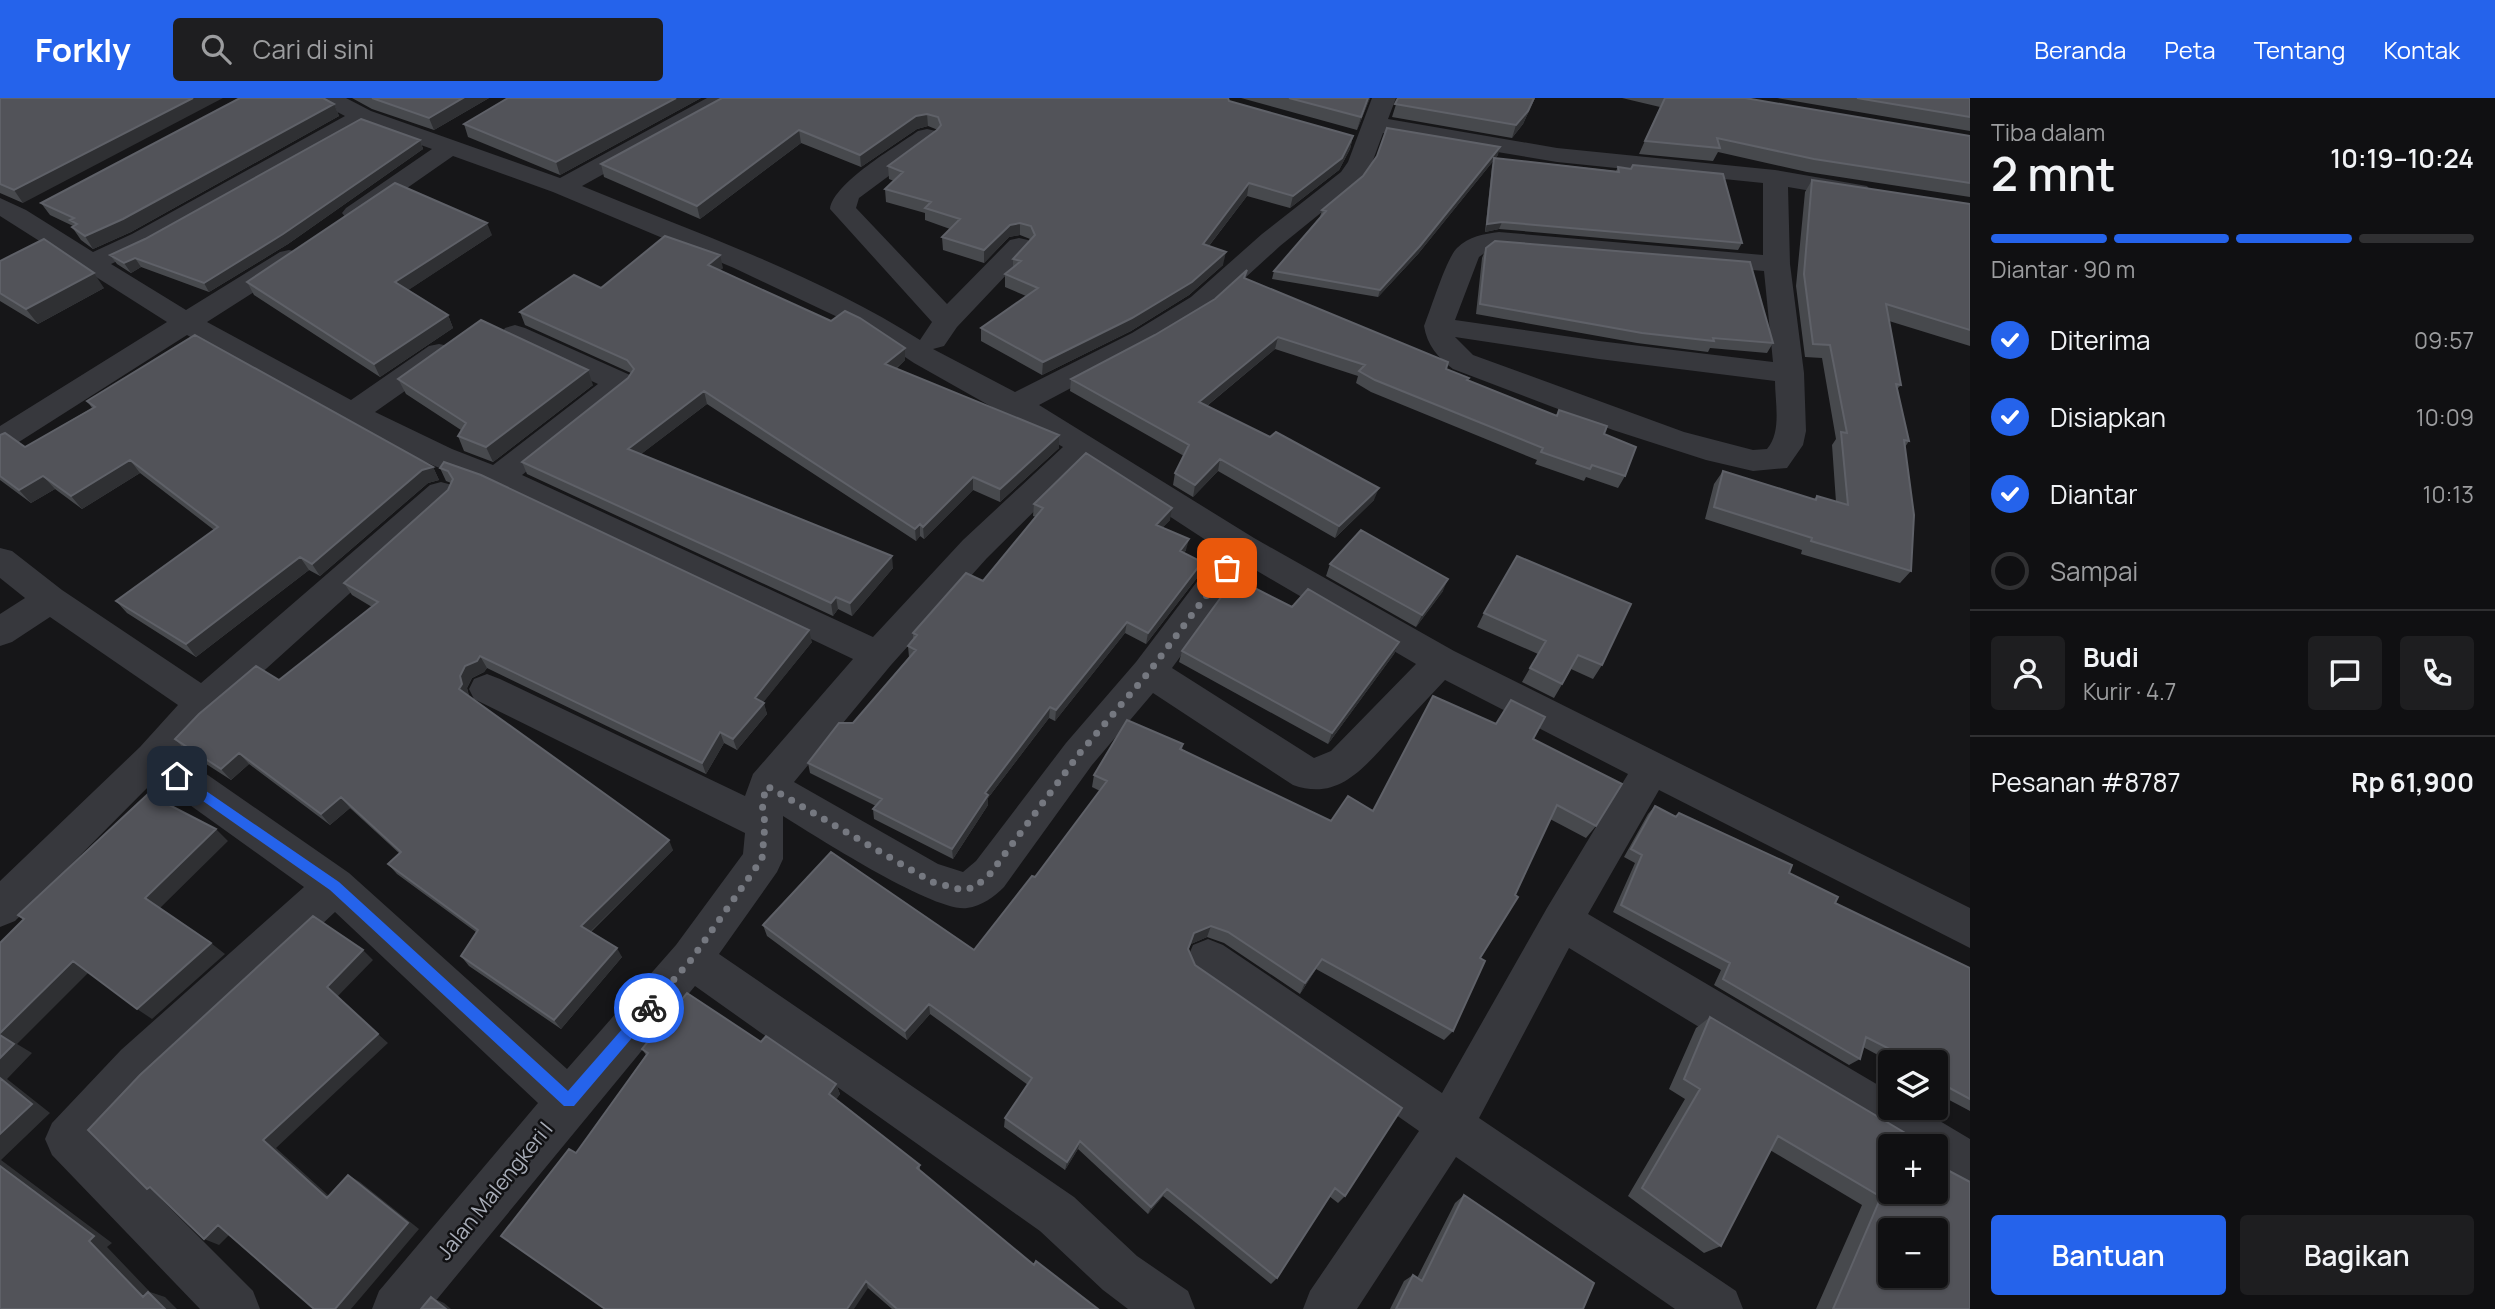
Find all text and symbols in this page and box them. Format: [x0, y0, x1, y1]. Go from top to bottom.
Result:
search box [173, 18, 663, 81]
text: Forkly [35, 27, 131, 72]
icon: search [197, 30, 235, 68]
text: Cari di sini [253, 31, 374, 67]
text: Beranda [2034, 33, 2126, 66]
text: Peta [2164, 33, 2216, 66]
text: Tentang [2254, 33, 2345, 66]
text: Kontak [2383, 33, 2460, 66]
text: Tiba dalam [1991, 116, 2105, 148]
text: 10:19–10:24 [2330, 140, 2474, 176]
text: 2 mnt [1991, 142, 2116, 205]
text: Diantar · 90 m [1991, 253, 2135, 285]
icon: check [1991, 321, 2029, 359]
text: Diterima [2050, 322, 2151, 358]
text: 09:57 [2414, 324, 2474, 356]
icon: check [1991, 398, 2029, 436]
text: Disiapkan [2050, 399, 2166, 435]
text: 10:09 [2416, 401, 2474, 433]
icon: check [1991, 475, 2029, 513]
text: Diantar [2050, 476, 2138, 512]
text: 10:13 [2422, 478, 2474, 510]
pin [1197, 538, 1257, 598]
icon: bag [1208, 549, 1246, 587]
text: Sampai [2050, 553, 2138, 589]
button: person [1991, 636, 2065, 710]
button: chat [2308, 636, 2382, 710]
button: phone [2400, 636, 2474, 710]
text: Budi [2083, 639, 2139, 675]
text: Kurir · 4.7 [2083, 675, 2176, 707]
pin [147, 746, 207, 806]
icon: home [158, 757, 196, 795]
text: Pesanan #8787 [1991, 764, 2181, 800]
text: Rp 61,900 [2351, 764, 2474, 800]
courier [614, 973, 684, 1043]
icon: bike [630, 989, 668, 1027]
map controls [1878, 1050, 1948, 1288]
button: layers [1878, 1050, 1948, 1120]
street label: Jalan Malengkeri I [430, 1116, 559, 1265]
button: + [1878, 1134, 1948, 1204]
button: Bantuan [1991, 1215, 2226, 1295]
button: Bagikan [2240, 1215, 2474, 1295]
button: − [1878, 1218, 1948, 1288]

